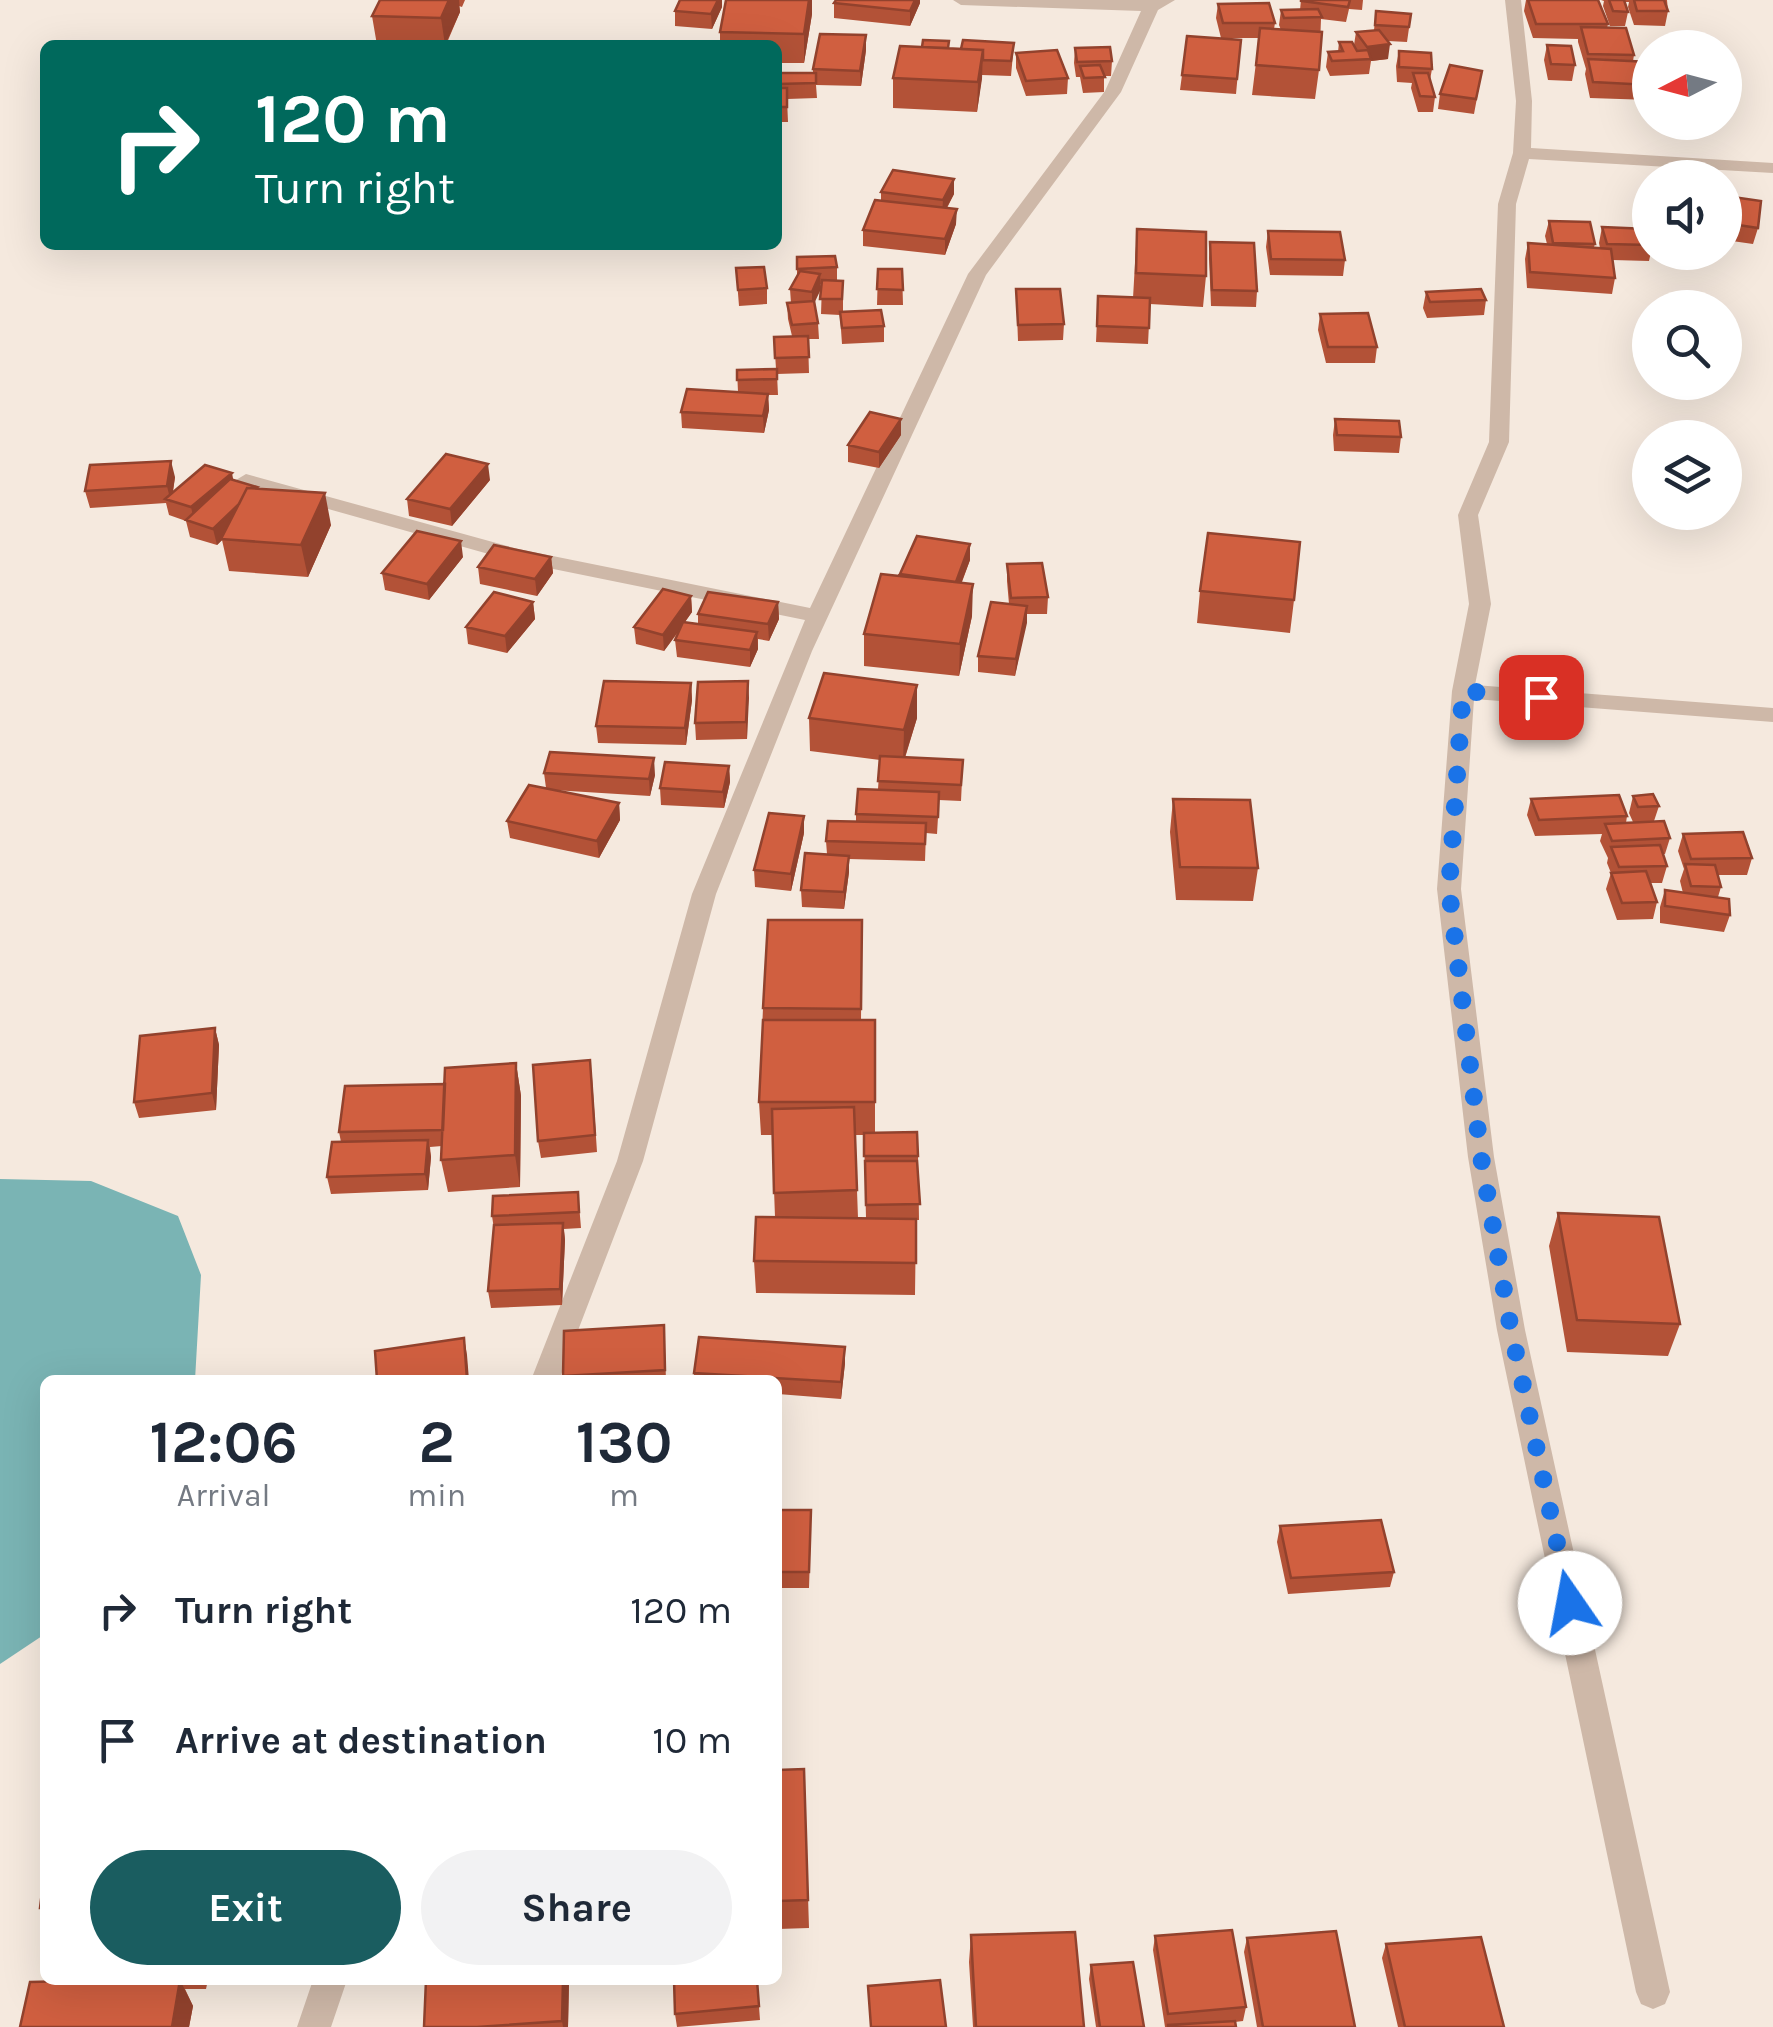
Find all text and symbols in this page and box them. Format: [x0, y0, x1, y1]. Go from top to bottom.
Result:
north arrow [1632, 30, 1742, 140]
map controls [1632, 30, 1742, 530]
text: 120 m [255, 78, 451, 160]
icon: right [90, 80, 220, 210]
button: sound [1632, 160, 1742, 270]
text: Turn right [255, 162, 455, 214]
button: search [1632, 290, 1742, 400]
button: layers [1632, 420, 1742, 530]
pin [1499, 655, 1584, 740]
icon: arrive [1514, 670, 1569, 725]
text: 12:06 [150, 1407, 298, 1477]
text: 2 [419, 1407, 455, 1477]
text: 130 [576, 1407, 672, 1477]
text: Arrival [177, 1477, 271, 1514]
text: min [407, 1477, 466, 1514]
text: m [609, 1477, 639, 1514]
position arrow [1518, 1551, 1622, 1655]
icon: right [90, 1583, 145, 1638]
text: Turn right [175, 1588, 352, 1633]
text: 120 m [630, 1588, 732, 1633]
icon: arrive [90, 1713, 145, 1768]
text: Arrive at destination [175, 1718, 547, 1763]
text: 10 m [652, 1718, 732, 1763]
button: Exit [90, 1850, 401, 1965]
button: Share [421, 1850, 732, 1965]

